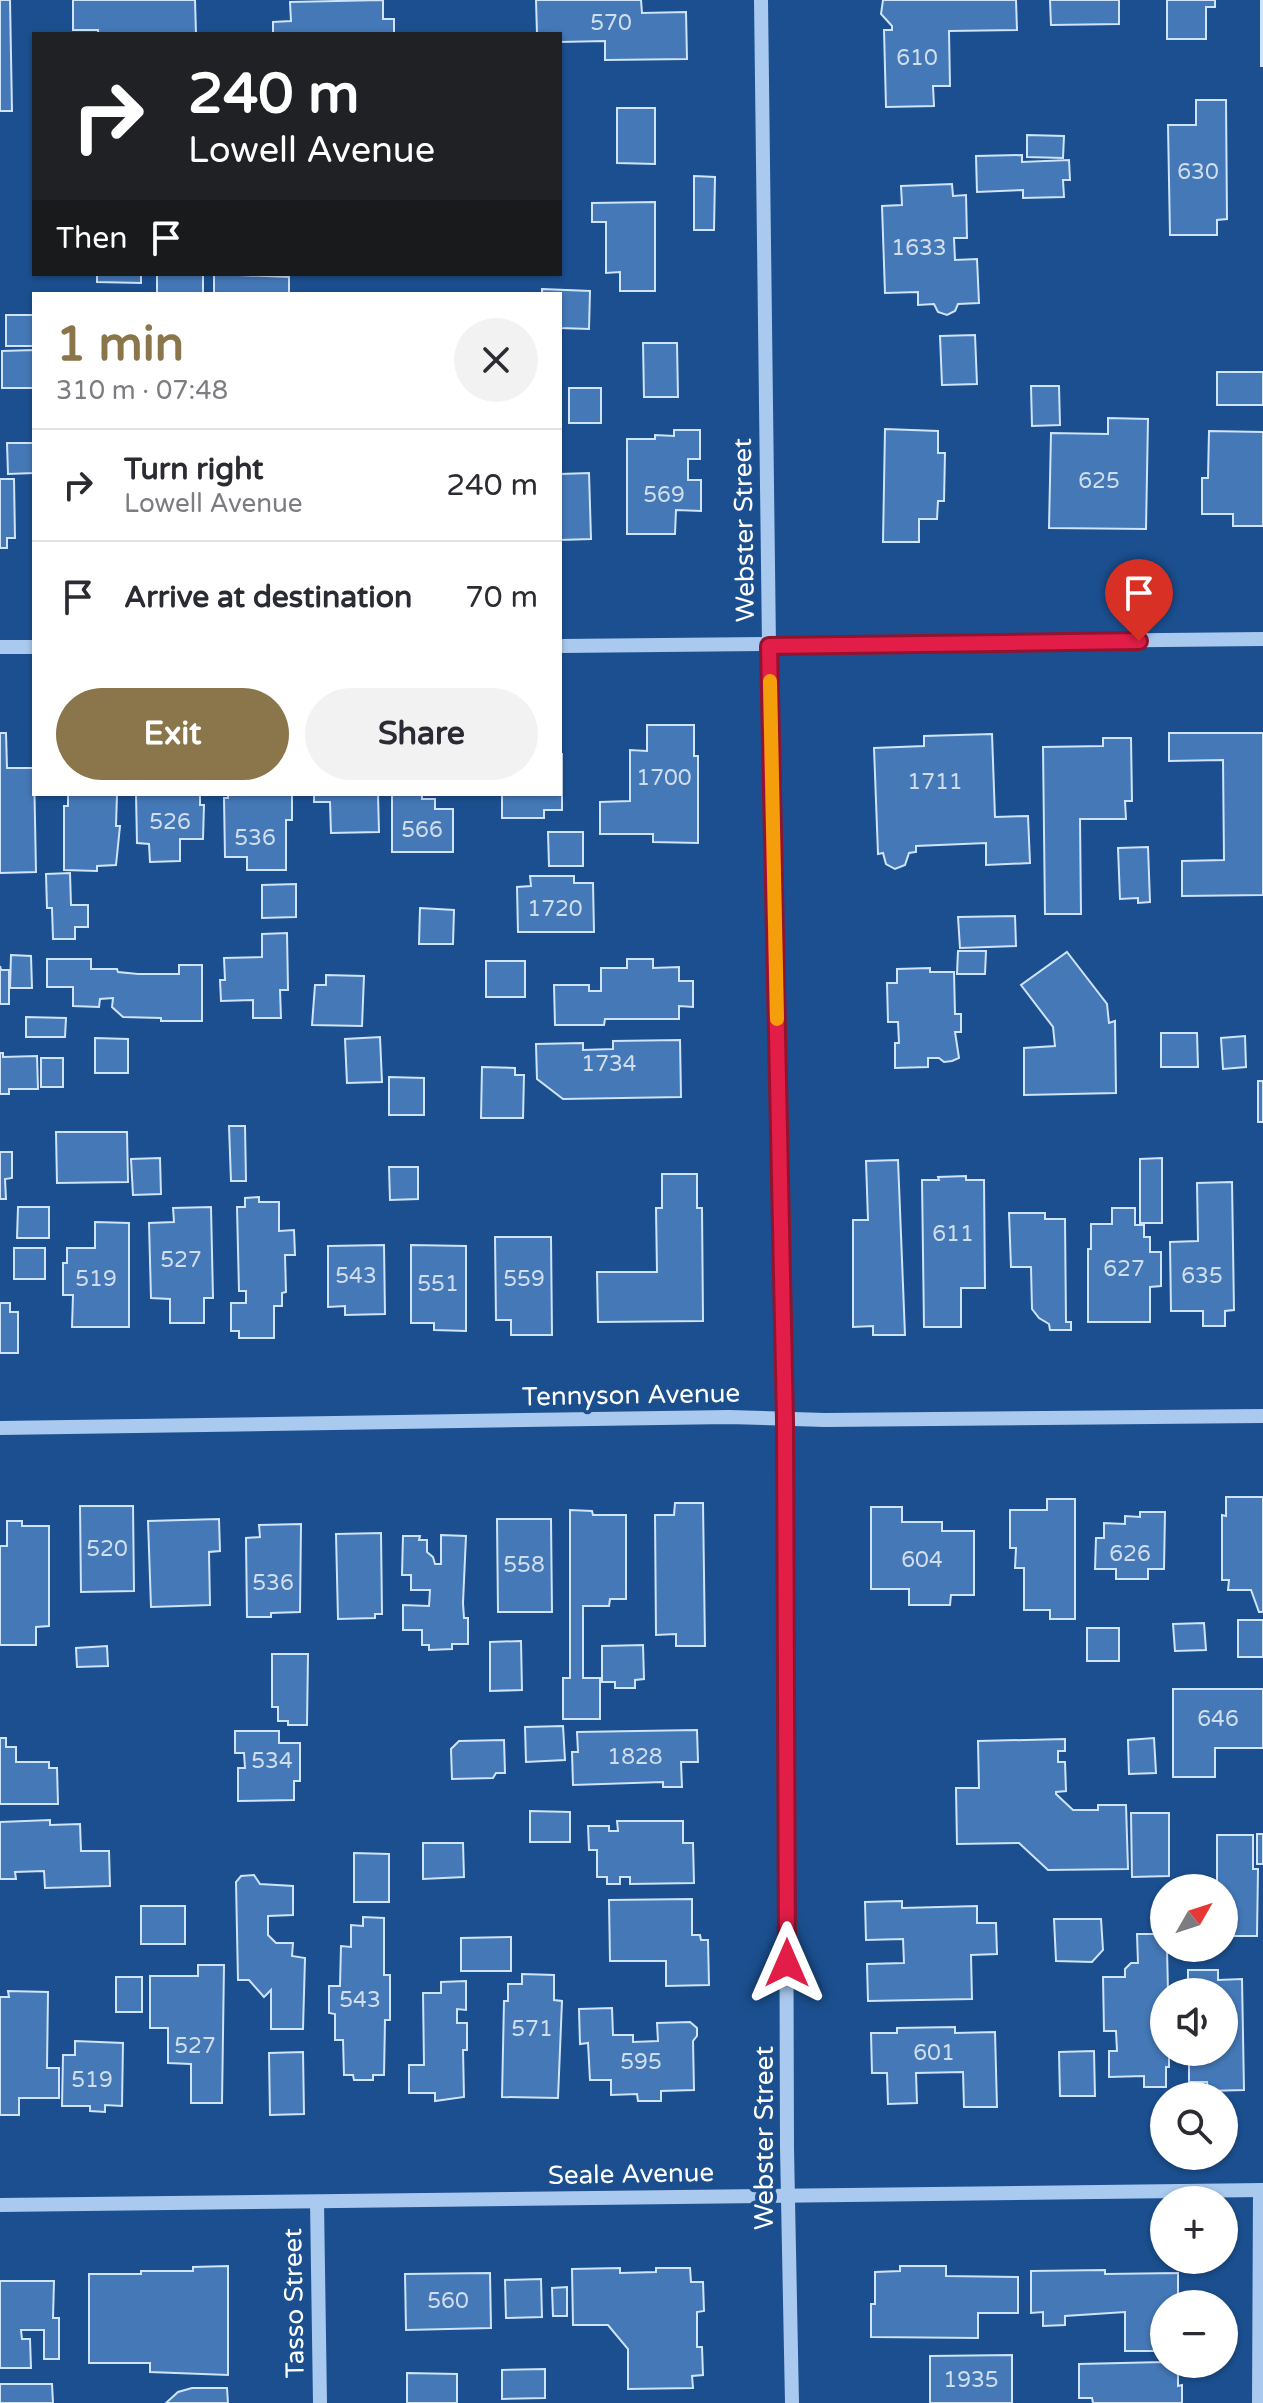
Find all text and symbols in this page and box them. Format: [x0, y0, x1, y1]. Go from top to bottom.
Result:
house number: 570 [590, 10, 632, 36]
house number: 610 [896, 45, 938, 71]
text: 240 m [188, 61, 359, 128]
icon: right [56, 64, 160, 168]
text: Lowell Avenue [188, 129, 435, 172]
house number: 630 [1177, 159, 1219, 185]
icon: arrive [144, 216, 188, 260]
text: Then [56, 220, 128, 257]
house number: 1633 [891, 235, 947, 261]
text: 1 min [56, 316, 184, 374]
button: close [454, 318, 538, 402]
text: 310 m · 07:48 [56, 375, 228, 406]
street label: Webster Street [727, 438, 761, 622]
text: Turn right [124, 451, 264, 488]
icon: right [56, 463, 100, 507]
text: 240 m [446, 467, 538, 504]
house number: 625 [1078, 468, 1120, 494]
house number: 569 [643, 482, 685, 508]
text: Lowell Avenue [124, 488, 303, 519]
pin [1105, 559, 1173, 641]
icon: arrive [1117, 571, 1161, 615]
icon: arrive [56, 575, 100, 619]
text: Arrive at destination [124, 579, 412, 616]
text: 70 m [465, 579, 538, 616]
button: Exit [56, 688, 289, 780]
button: Share [305, 688, 538, 780]
house number: 1700 [636, 765, 692, 791]
house number: 1711 [907, 769, 963, 795]
house number: 526 [149, 809, 191, 835]
house number: 566 [401, 817, 443, 843]
house number: 536 [234, 825, 276, 851]
house number: 1720 [527, 896, 583, 922]
house number: 1734 [581, 1051, 637, 1077]
house number: 611 [932, 1221, 974, 1247]
house number: 527 [160, 1247, 202, 1273]
house number: 627 [1103, 1256, 1145, 1282]
house number: 543 [335, 1263, 377, 1289]
house number: 635 [1181, 1263, 1223, 1289]
house number: 519 [75, 1266, 117, 1292]
house number: 559 [503, 1266, 545, 1292]
house number: 551 [417, 1271, 459, 1297]
street label: Tennyson Avenue [522, 1378, 740, 1412]
house number: 520 [86, 1536, 128, 1562]
house number: 626 [1109, 1541, 1151, 1567]
house number: 604 [901, 1547, 943, 1573]
house number: 558 [503, 1552, 545, 1578]
house number: 536 [252, 1570, 294, 1596]
house number: 646 [1197, 1706, 1239, 1732]
house number: 1828 [607, 1744, 663, 1770]
house number: 534 [251, 1748, 293, 1774]
north arrow [1150, 1874, 1238, 1962]
map controls [1150, 1874, 1238, 2378]
position arrow [745, 1921, 829, 2005]
button: sound [1150, 1978, 1238, 2066]
house number: 543 [339, 1987, 381, 2013]
house number: 571 [511, 2016, 553, 2042]
house number: 527 [174, 2033, 216, 2059]
house number: 601 [913, 2040, 955, 2066]
street label: Webster Street [749, 2046, 780, 2230]
house number: 595 [620, 2049, 662, 2075]
house number: 519 [71, 2067, 113, 2093]
button: search [1150, 2082, 1238, 2170]
street label: Seale Avenue [548, 2157, 714, 2191]
button: + [1150, 2186, 1238, 2274]
street label: Tasso Street [277, 2228, 311, 2378]
house number: 560 [427, 2288, 469, 2314]
button: − [1150, 2290, 1238, 2378]
house number: 1935 [943, 2367, 999, 2393]

